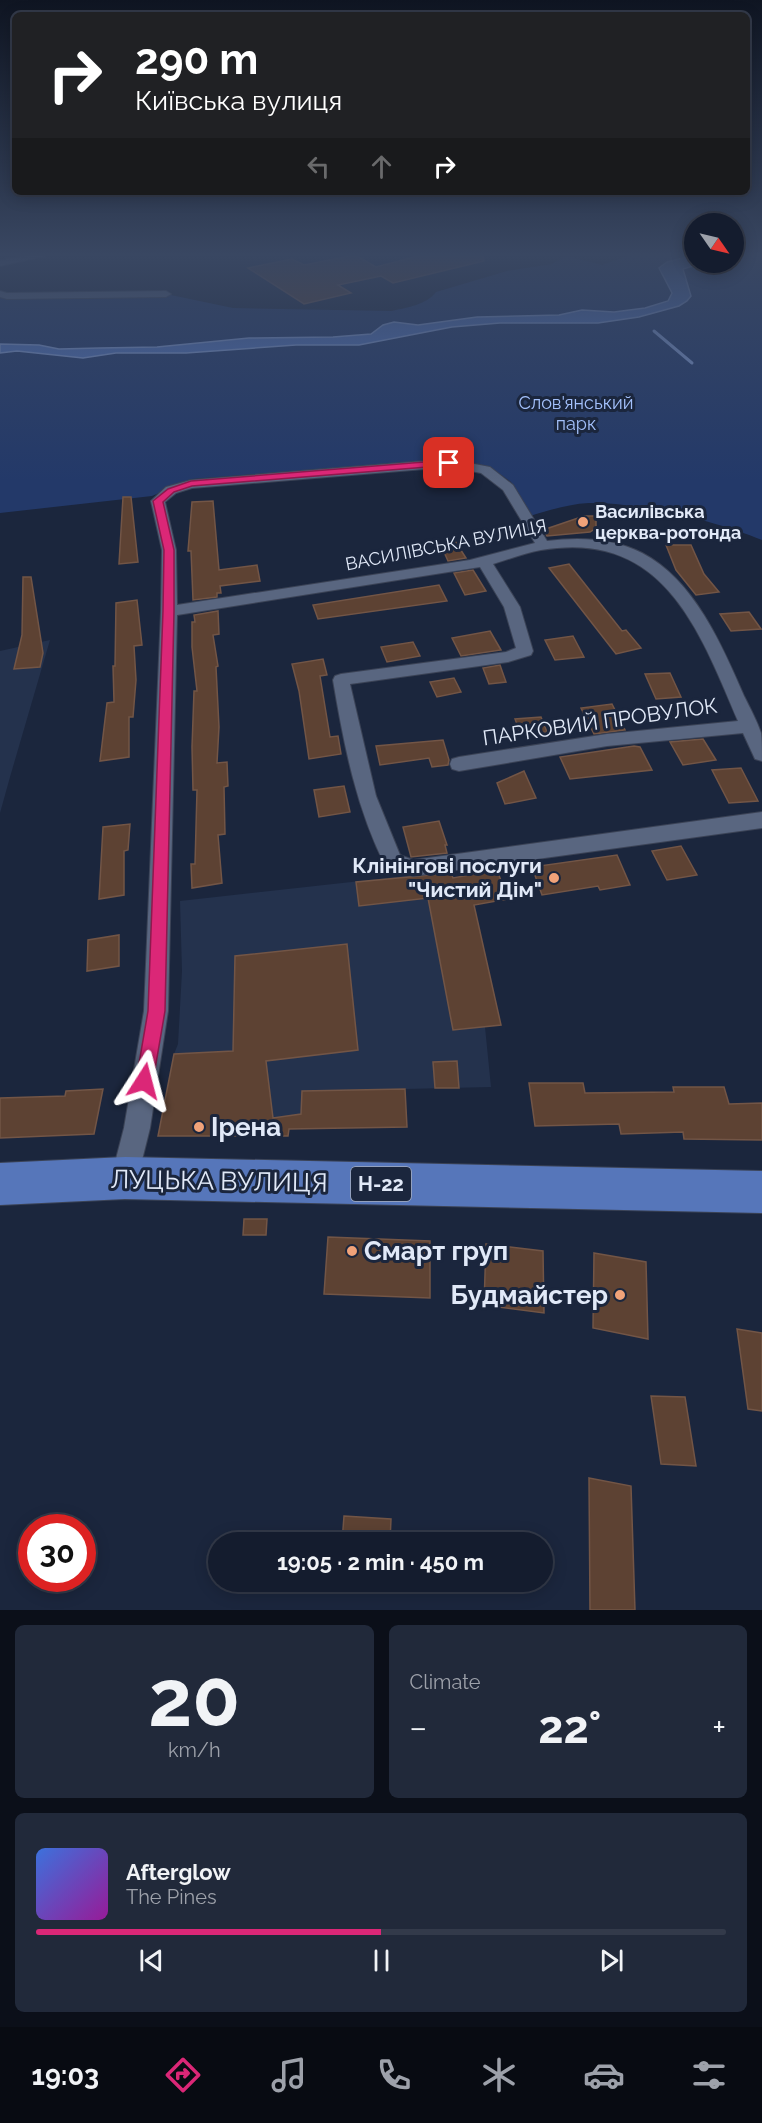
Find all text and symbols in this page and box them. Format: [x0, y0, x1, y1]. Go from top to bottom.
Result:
text: 290 m [135, 35, 258, 84]
icon: right [36, 36, 114, 114]
text: Київська вулиця [135, 85, 342, 116]
icon: left [302, 150, 335, 183]
icon: ahead [365, 150, 398, 183]
icon: right [428, 150, 461, 183]
north arrow [684, 213, 744, 273]
map controls [684, 213, 744, 273]
park label: Слов'янський парк [519, 392, 633, 434]
pin [423, 437, 474, 488]
icon: arrive [432, 446, 465, 479]
place label: Василівська церква-ротонда [595, 501, 741, 543]
street label: ВАСИЛІВСЬКА ВУЛИЦЯ [344, 515, 548, 574]
marker: Василівська церква-ротонда [576, 515, 590, 529]
street label: ПАРКОВИЙ ПРОВУЛОК [481, 693, 719, 750]
place label: Клінінгові послуги "Чистий Дім" [352, 853, 542, 902]
marker: Клінінгові послуги "Чистий Дім" [547, 871, 561, 885]
position arrow [112, 1049, 176, 1113]
place label: Ірена [211, 1112, 281, 1142]
marker: Ірена [192, 1120, 206, 1134]
street label: ЛУЦЬКА ВУЛИЦЯ [110, 1164, 328, 1198]
road number: Н-22 [351, 1167, 411, 1201]
place label: Смарт груп [364, 1236, 508, 1266]
marker: Смарт груп [345, 1244, 359, 1258]
place label: Будмайстер [450, 1280, 608, 1310]
marker: Будмайстер [613, 1288, 627, 1302]
speed limit sign: 30 [18, 1514, 96, 1592]
text: 19:05 · 2 min · 450 m [277, 1549, 484, 1575]
text: 20 [148, 1653, 240, 1744]
text: Climate [410, 1670, 481, 1694]
text: 22° [538, 1701, 601, 1754]
text: − [410, 1708, 427, 1747]
text: + [712, 1708, 726, 1747]
text: km/h [168, 1738, 221, 1762]
text: Afterglow [126, 1859, 231, 1885]
text: The Pines [126, 1885, 217, 1909]
icon: previous [135, 1944, 168, 1977]
icon: pause [365, 1944, 398, 1977]
icon: next [595, 1944, 628, 1977]
icon: directions [162, 2054, 204, 2096]
icon: music [268, 2054, 310, 2096]
icon: phone [373, 2054, 415, 2096]
icon: climate [478, 2054, 520, 2096]
icon: car [583, 2054, 625, 2096]
icon: filters [688, 2054, 730, 2096]
text: 19:03 [32, 2060, 99, 2091]

